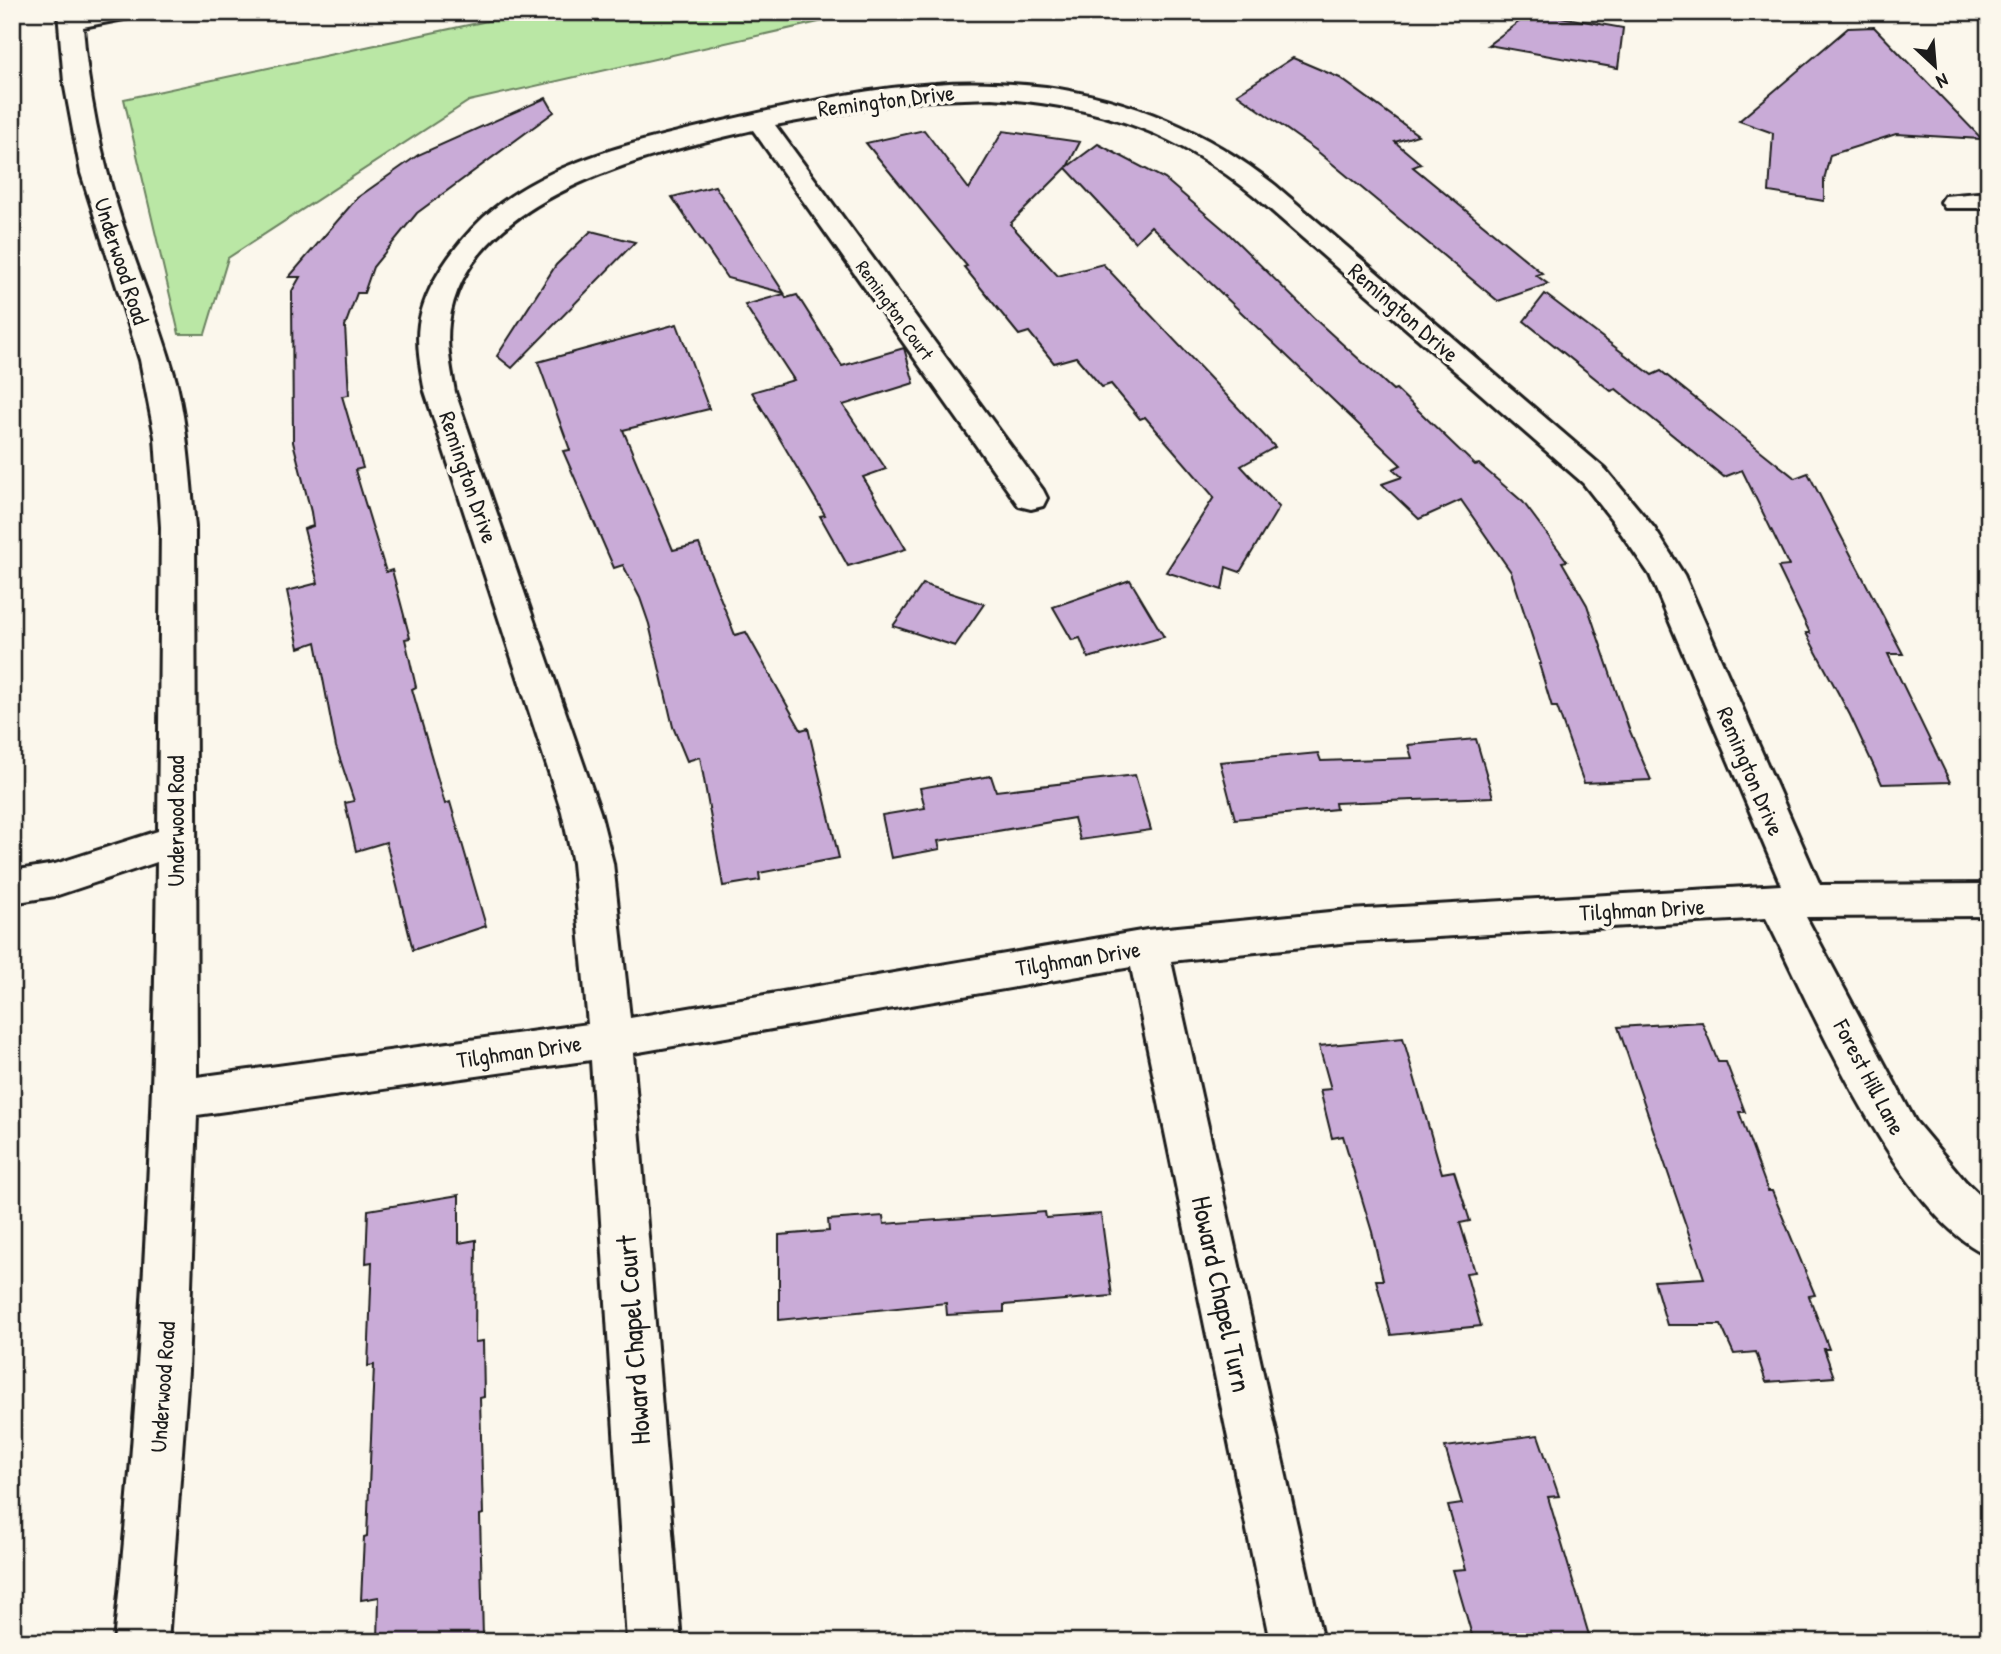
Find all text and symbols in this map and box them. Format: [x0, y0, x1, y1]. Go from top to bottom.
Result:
north arrow [1899, 32, 1969, 102]
text: N [1932, 67, 1953, 95]
street label: Remington Drive [816, 76, 956, 124]
street label: Underwood Road [87, 194, 157, 328]
street label: Remington Court [850, 255, 940, 365]
street label: Remington Drive [1342, 255, 1466, 369]
street label: Remington Drive [432, 407, 506, 547]
street label: Remington Drive [1710, 702, 1792, 840]
street label: Underwood Road [160, 755, 191, 887]
street label: Tilghman Drive [1578, 890, 1706, 928]
street label: Tilghman Drive [1014, 933, 1142, 983]
street label: Forest Hill Lane [1826, 1013, 1913, 1140]
street label: Tilghman Drive [455, 1027, 583, 1075]
street label: Howard Chapel Turn [1183, 1193, 1261, 1395]
street label: Howard Chapel Court [607, 1234, 659, 1446]
street label: Underwood Road [142, 1320, 182, 1454]

